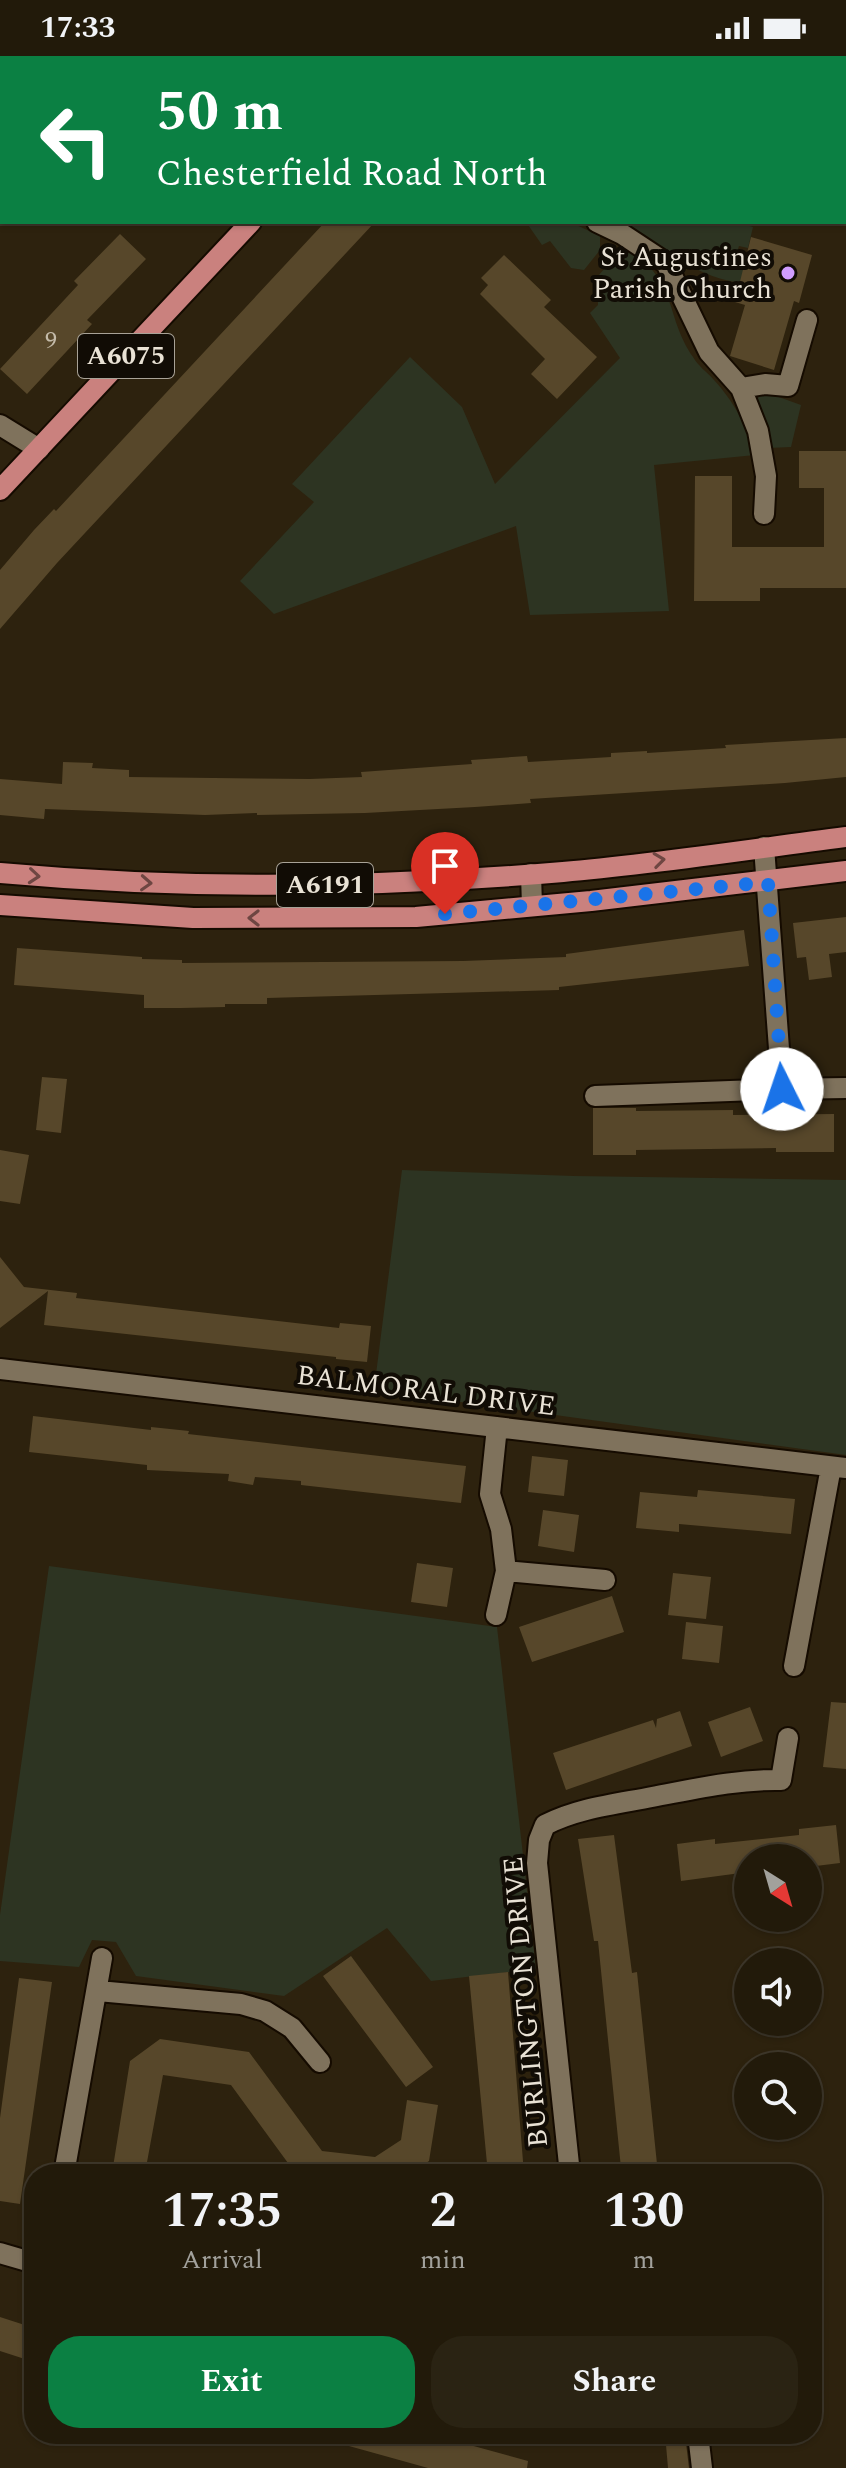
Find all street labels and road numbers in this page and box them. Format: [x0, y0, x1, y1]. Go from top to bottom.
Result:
road number: A6075 [78, 334, 174, 378]
road number: A6191 [277, 863, 373, 907]
street label: BALMORAL DRIVE [294, 1354, 558, 1428]
street label: BURLINGTON DRIVE [492, 1855, 560, 2149]

